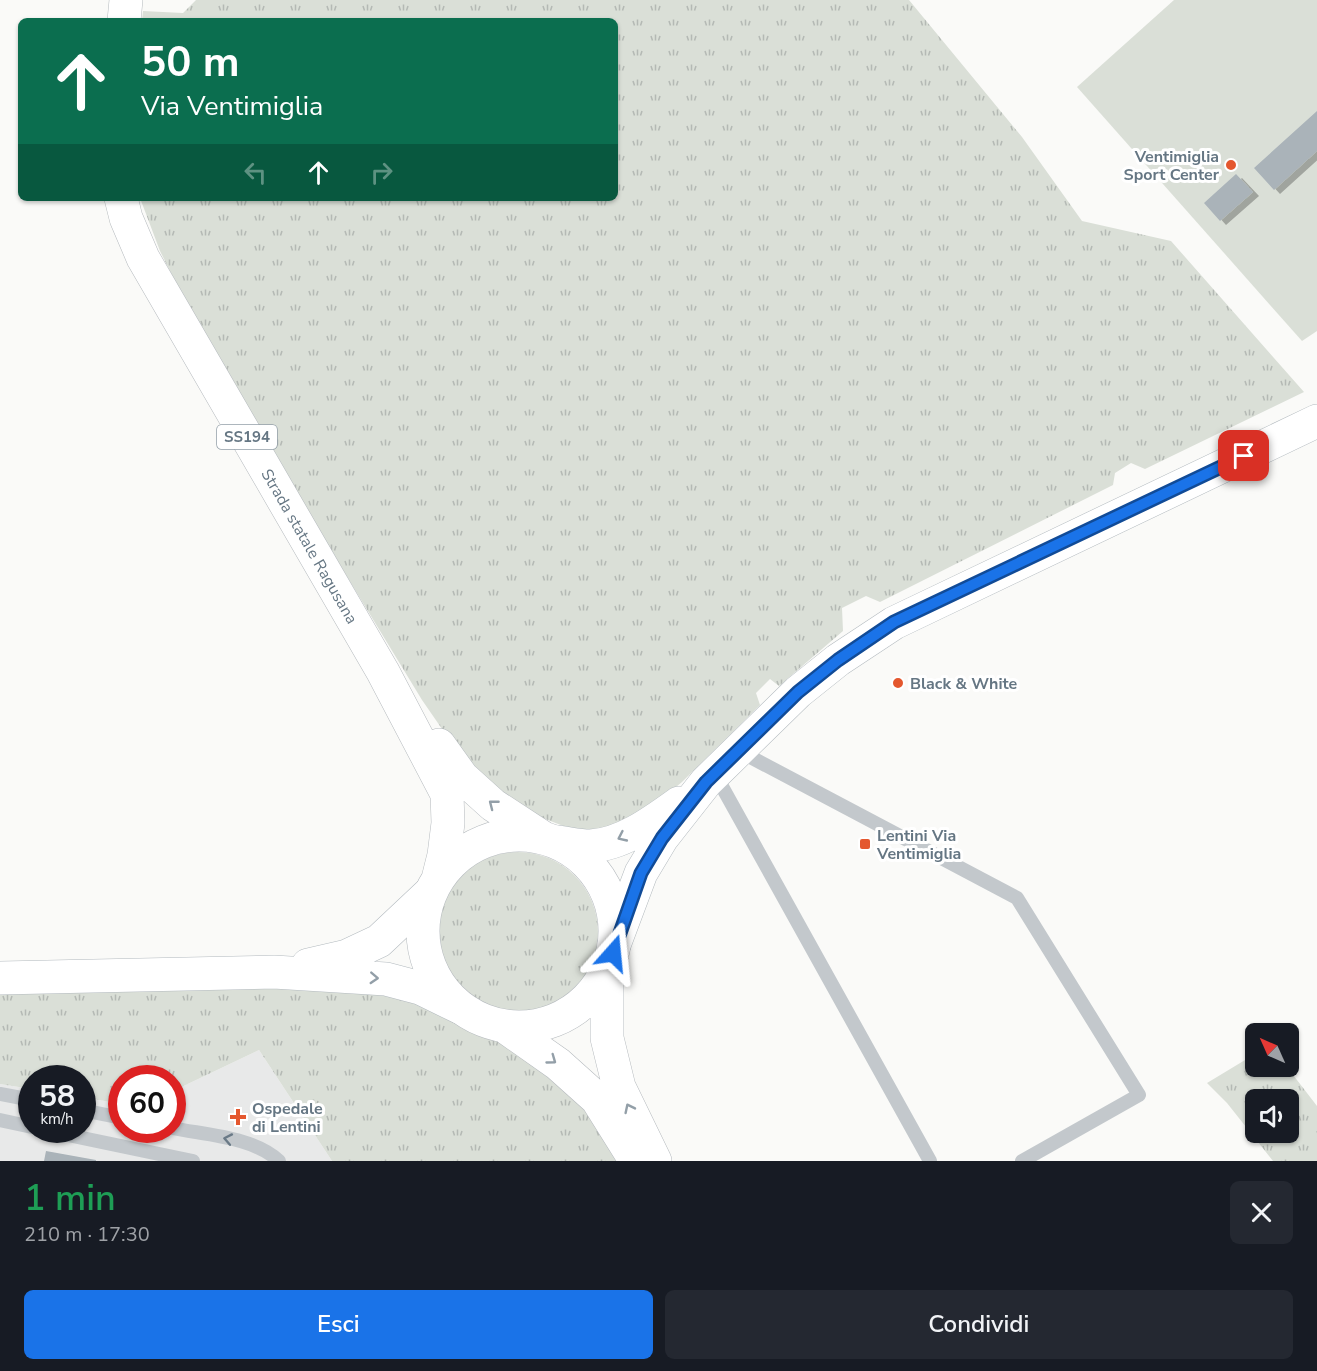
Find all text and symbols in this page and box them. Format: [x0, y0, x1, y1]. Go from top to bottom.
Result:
text: 50 m [141, 34, 240, 91]
icon: ahead [42, 42, 120, 120]
text: Via Ventimiglia [141, 88, 323, 125]
place label: Ventimiglia Sport Center [1124, 146, 1220, 186]
icon: left [239, 156, 272, 189]
icon: ahead [302, 156, 335, 189]
icon: right [365, 156, 398, 189]
marker: Ventimiglia Sport Center [1224, 158, 1238, 172]
road number: SS194 [217, 425, 277, 449]
pin [1218, 430, 1269, 481]
icon: arrive [1227, 439, 1260, 472]
street label: Strada statale Ragusana [256, 465, 363, 628]
place label: Black & White [910, 673, 1018, 695]
marker: Black & White [891, 676, 905, 690]
one-way arrow [489, 800, 500, 811]
place label: Lentini Via Ventimiglia [876, 825, 961, 865]
one-way arrow [618, 829, 629, 841]
marker: Lentini Via Ventimiglia [858, 837, 872, 851]
position arrow [581, 921, 645, 985]
one-way arrow [370, 972, 379, 985]
north arrow [1245, 1023, 1299, 1077]
map controls [1245, 1023, 1299, 1143]
one-way arrow [545, 1053, 556, 1064]
speed limit sign: 60 [108, 1065, 186, 1143]
text: 58 [39, 1076, 75, 1117]
button: sound [1245, 1089, 1299, 1143]
place label: Ospedale di Lentini [252, 1098, 323, 1138]
one-way arrow [625, 1104, 637, 1115]
marker: Ospedale di Lentini [229, 1108, 247, 1126]
text: km/h [40, 1109, 74, 1129]
one-way arrow [223, 1133, 233, 1146]
text: 1 min [24, 1174, 116, 1223]
button: close [1230, 1181, 1293, 1244]
text: 210 m · 17:30 [24, 1221, 150, 1248]
button: Esci [24, 1290, 653, 1359]
button: Condividi [665, 1290, 1293, 1359]

